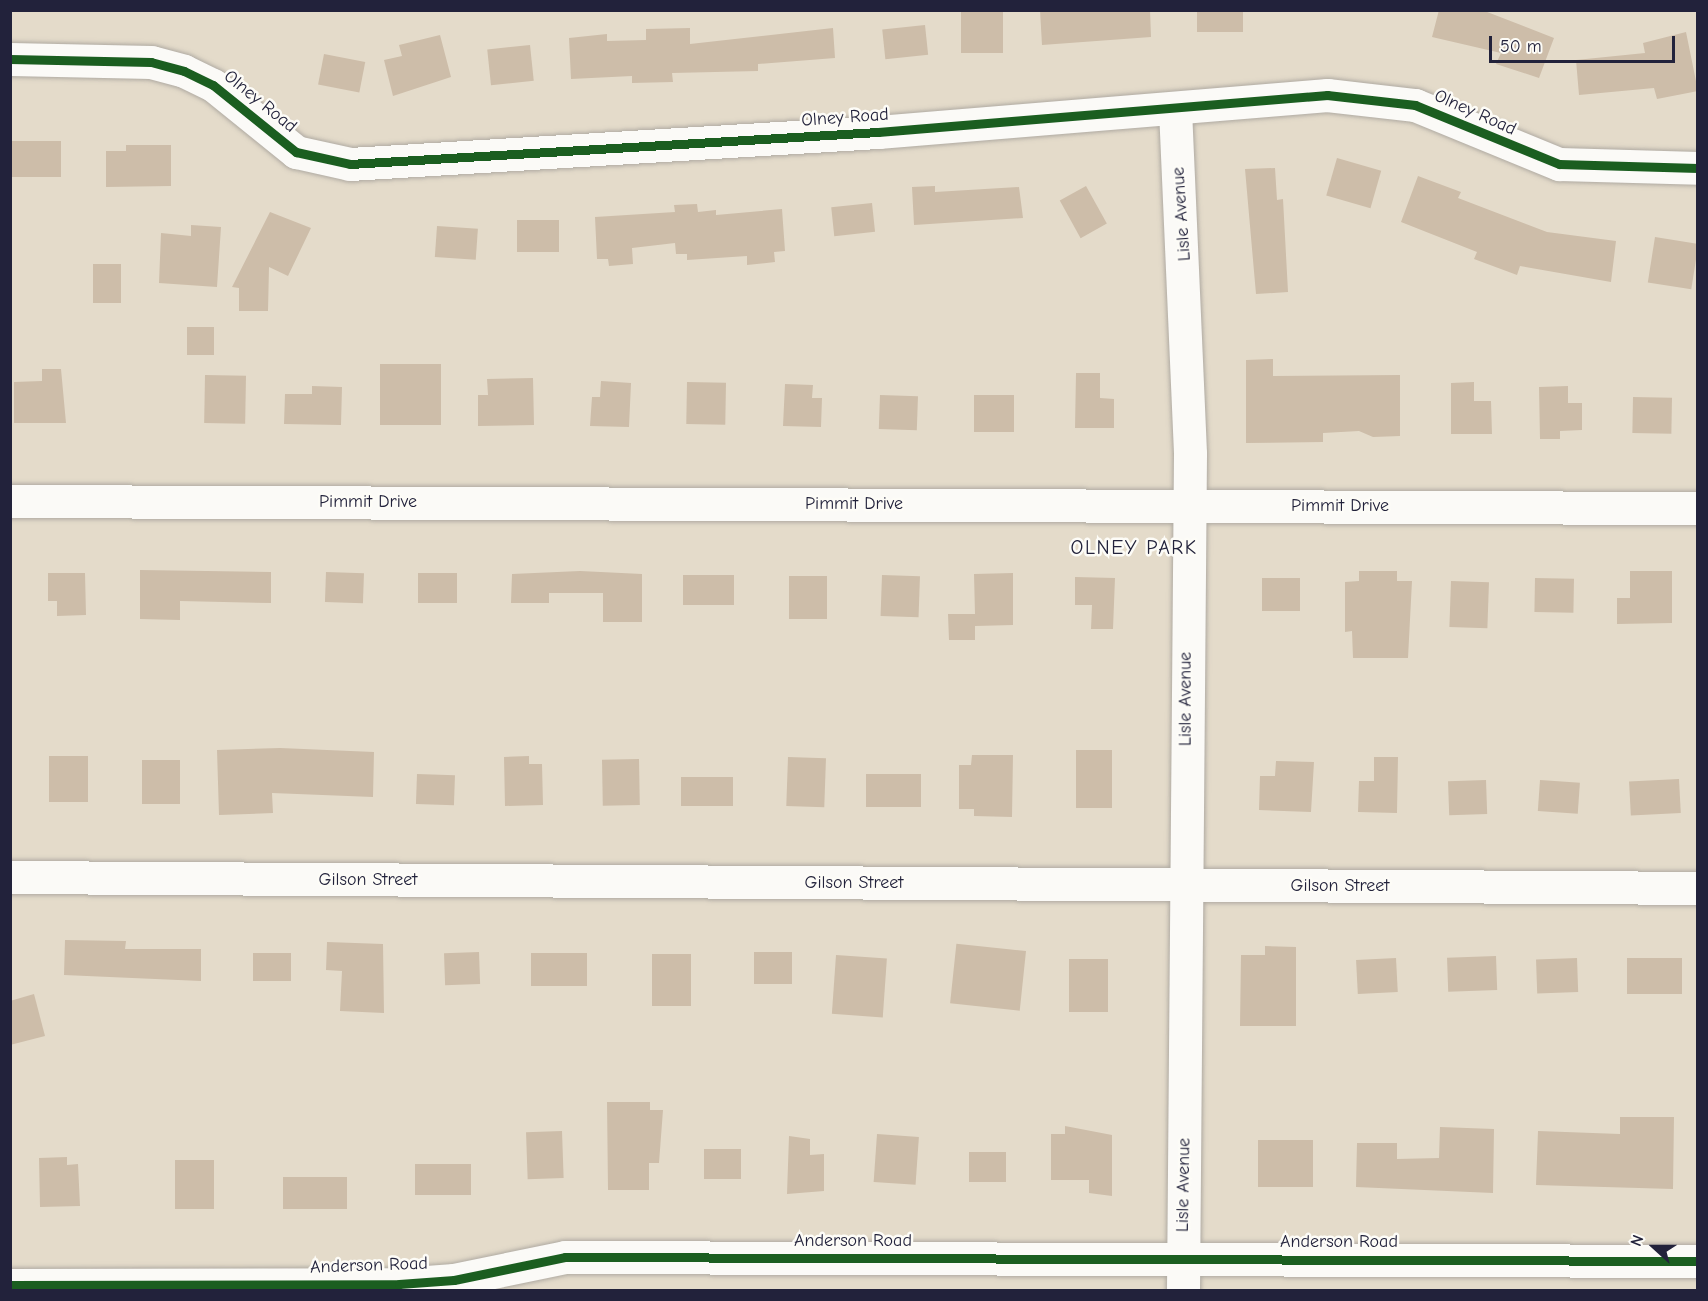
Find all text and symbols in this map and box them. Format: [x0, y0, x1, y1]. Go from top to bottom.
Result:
scale bar [1492, 24, 1678, 62]
text: 50 m [1500, 36, 1542, 57]
street label: Olney Road [219, 66, 301, 138]
street label: Olney Road [1431, 85, 1519, 141]
street label: Olney Road [801, 104, 889, 132]
street label: Lisle Avenue [1168, 166, 1196, 262]
street label: Pimmit Drive [319, 491, 417, 513]
street label: Pimmit Drive [805, 493, 903, 515]
street label: Pimmit Drive [1291, 495, 1389, 517]
district label: OLNEY PARK [1071, 535, 1197, 559]
street label: Lisle Avenue [1175, 652, 1197, 746]
street label: Gilson Street [319, 869, 417, 891]
street label: Gilson Street [805, 872, 903, 894]
street label: Gilson Street [1291, 875, 1389, 897]
street label: Lisle Avenue [1172, 1138, 1196, 1232]
north arrow [1624, 1217, 1684, 1277]
street label: Anderson Road [794, 1230, 912, 1252]
street label: Anderson Road [1280, 1231, 1398, 1253]
text: N [1627, 1232, 1647, 1249]
street label: Anderson Road [310, 1253, 428, 1279]

